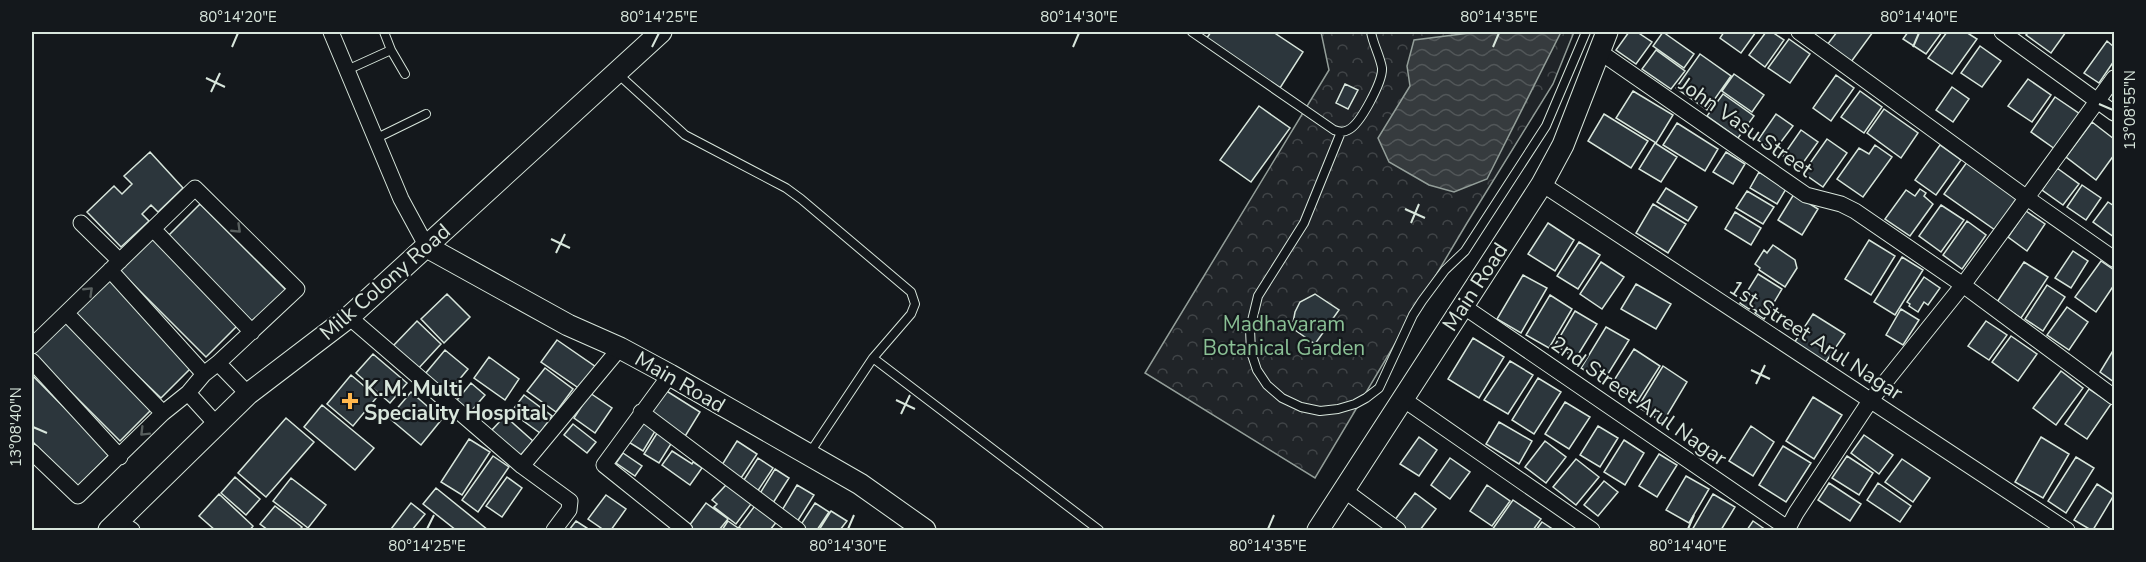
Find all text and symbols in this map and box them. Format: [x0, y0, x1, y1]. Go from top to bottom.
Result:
text: 80°14'20"E [199, 7, 277, 27]
text: 80°14'25"E [620, 7, 698, 27]
text: 80°14'30"E [1040, 7, 1118, 27]
text: 80°14'35"E [1460, 7, 1538, 27]
text: 80°14'40"E [1880, 7, 1958, 27]
street label: John Vasu Street [1673, 70, 1819, 184]
text: 13°08'55"N [2120, 70, 2140, 150]
street label: Milk Colony Road [314, 217, 456, 347]
one-way arrow [229, 222, 240, 233]
street label: Main Road [1436, 237, 1514, 337]
street label: 1st Street Arul Nagar [1724, 273, 1909, 407]
one-way arrow [81, 287, 92, 298]
park label: Madhavaram Botanical Garden [1203, 310, 1365, 362]
street label: 2nd Street Arul Nagar [1545, 330, 1733, 473]
street label: Main Road [630, 345, 730, 419]
place label: K.M. Multi Speciality Hospital [364, 375, 548, 427]
text: 13°08'40"N [6, 387, 26, 467]
marker: K.M. Multi Speciality Hospital [341, 392, 359, 410]
one-way arrow [141, 425, 152, 436]
text: 80°14'25"E [388, 536, 466, 556]
text: 80°14'30"E [809, 536, 887, 556]
text: 80°14'35"E [1229, 536, 1307, 556]
text: 80°14'40"E [1649, 536, 1727, 556]

